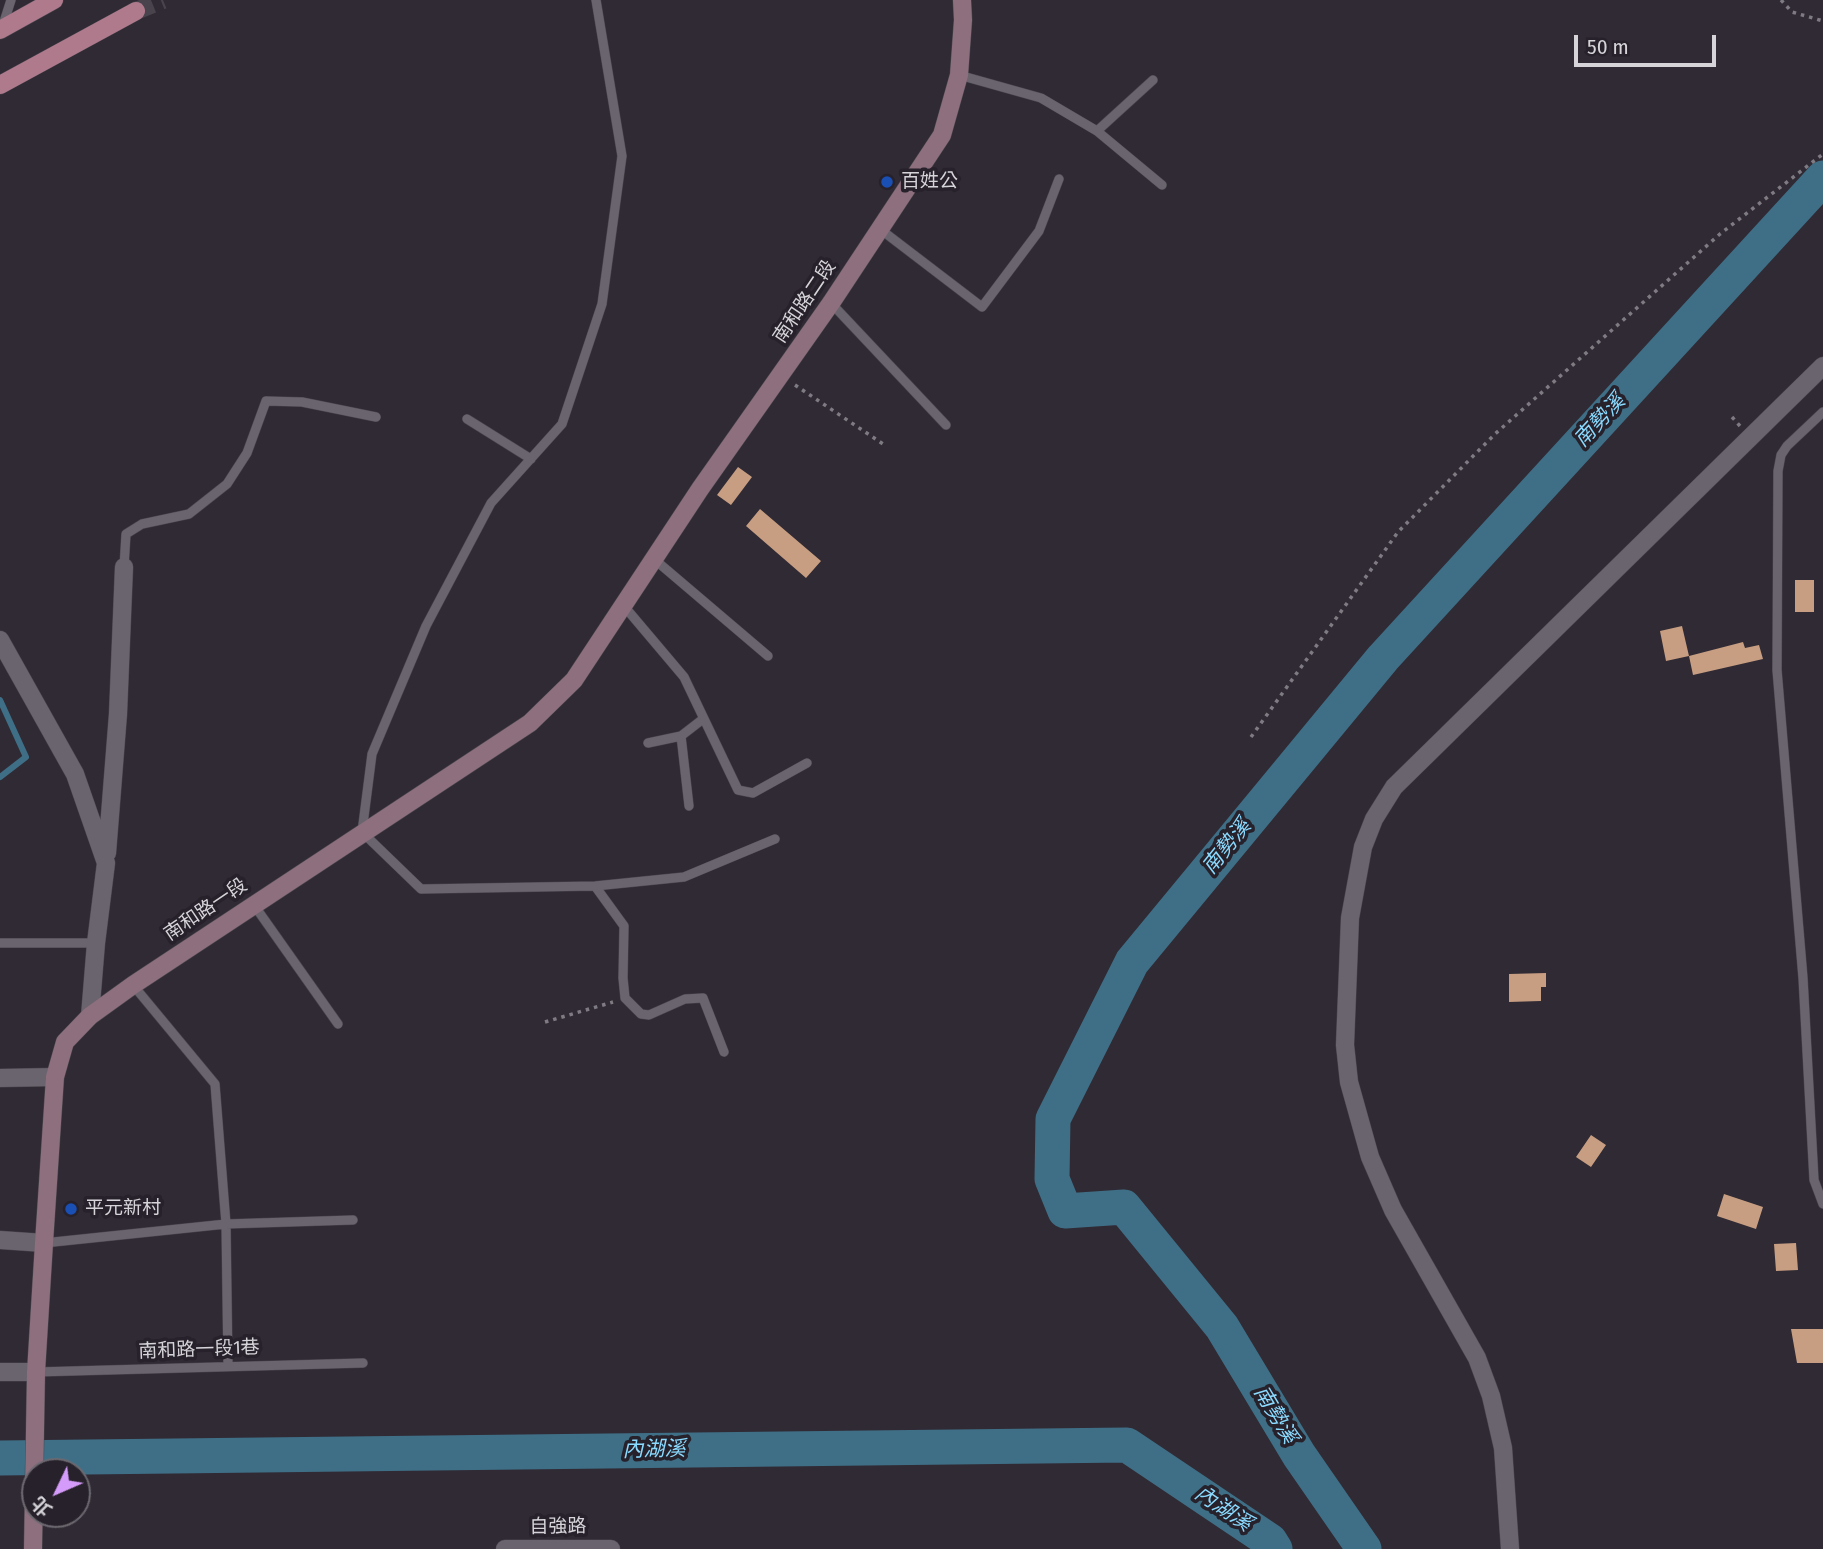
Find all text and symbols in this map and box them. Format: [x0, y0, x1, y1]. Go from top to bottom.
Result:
scale bar [1578, 21, 1720, 65]
text: 50 m [1587, 34, 1629, 60]
place label: 百姓公 [901, 171, 958, 193]
marker: 百姓公 [879, 174, 895, 190]
street label: 南和路二段 [769, 256, 841, 348]
water label: 南勢溪 [1569, 389, 1631, 453]
water label: 南勢溪 [1197, 815, 1257, 879]
street label: 南和路一段 [160, 874, 252, 946]
place label: 平元新村 [85, 1198, 161, 1220]
marker: 平元新村 [63, 1201, 79, 1217]
street label: 南和路一段1巷 [138, 1336, 260, 1364]
water label: 南勢溪 [1248, 1382, 1302, 1448]
water label: 內湖溪 [622, 1437, 686, 1463]
north arrow [21, 1458, 91, 1528]
water label: 內湖溪 [1190, 1481, 1256, 1537]
text: 北 [27, 1492, 57, 1521]
street label: 自強路 [529, 1515, 587, 1539]

